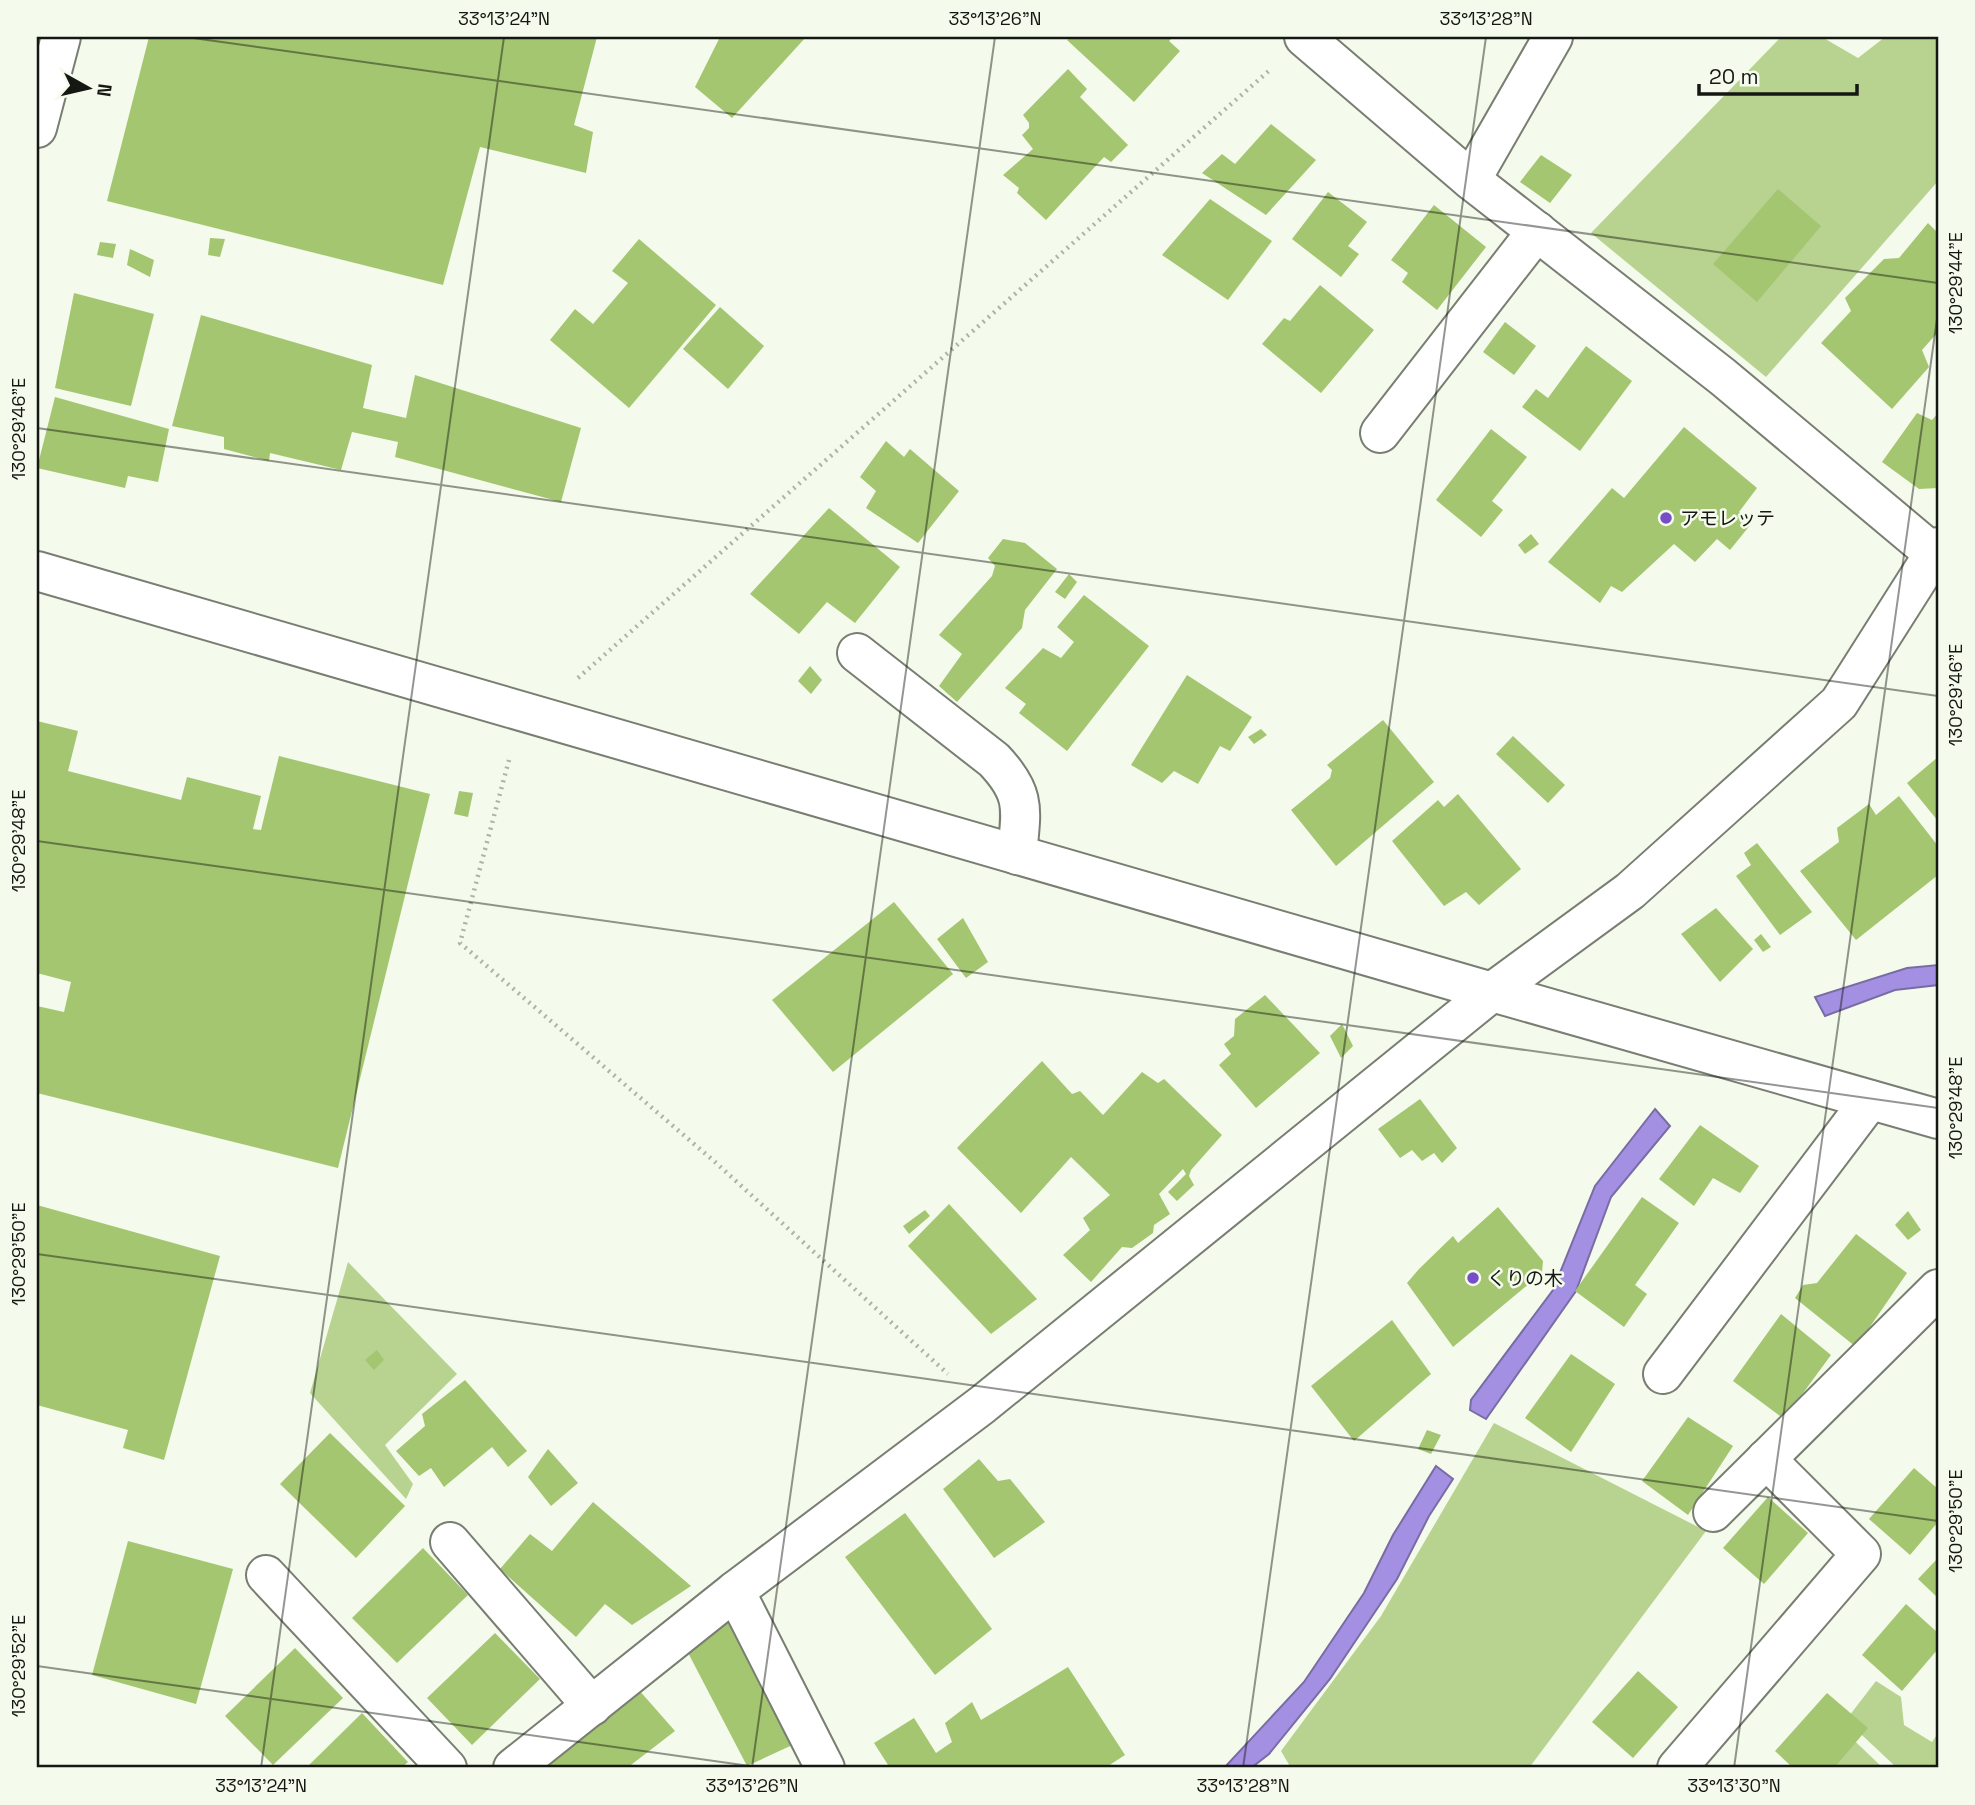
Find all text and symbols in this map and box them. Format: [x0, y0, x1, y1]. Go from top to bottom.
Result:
text: 33°13'24"N [458, 7, 550, 30]
text: 33°13'26"N [949, 7, 1042, 30]
text: 33°13'28"N [1439, 7, 1533, 30]
north arrow [52, 52, 122, 122]
scale bar [1699, 52, 1856, 96]
text: 20 m [1709, 63, 1759, 90]
text: N [91, 82, 118, 98]
text: 130°29'44"E [1944, 232, 1967, 334]
text: 130°29'46"E [7, 378, 30, 480]
place label: アモレッテ [1680, 506, 1775, 531]
marker: アモレッテ [1658, 510, 1674, 526]
text: 130°29'46"E [1944, 644, 1967, 746]
text: 130°29'48"E [7, 790, 30, 892]
text: 130°29'48"E [1944, 1057, 1967, 1159]
text: 130°29'50"E [7, 1202, 30, 1306]
place label: くりの木 [1487, 1266, 1563, 1291]
marker: くりの木 [1465, 1270, 1481, 1286]
text: 130°29'50"E [1944, 1469, 1967, 1573]
text: 130°29'52"E [7, 1615, 30, 1717]
text: 33°13'24"N [215, 1774, 307, 1797]
text: 33°13'26"N [706, 1774, 799, 1797]
text: 33°13'28"N [1196, 1774, 1290, 1797]
text: 33°13'30"N [1687, 1774, 1781, 1797]

